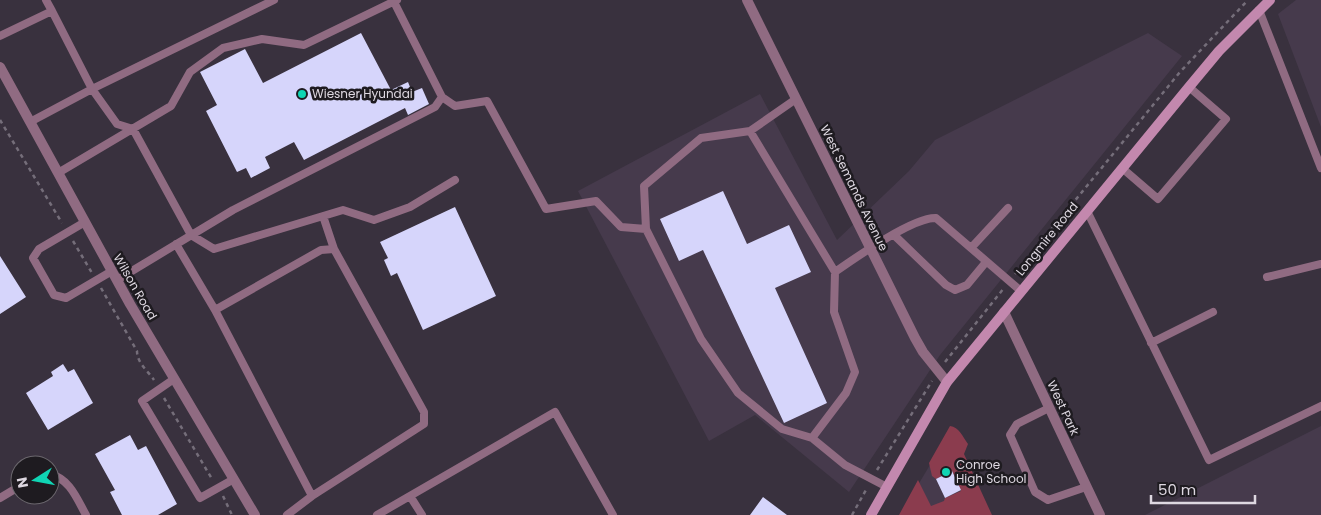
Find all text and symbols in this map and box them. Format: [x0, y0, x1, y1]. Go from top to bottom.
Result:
place label: Wiesner Hyundai [312, 85, 413, 102]
marker: Wiesner Hyundai [296, 88, 308, 100]
street label: West Semands Avenue [817, 122, 892, 254]
street label: Longmire Road [1012, 198, 1082, 279]
street label: Wilson Road [110, 251, 161, 323]
street label: West Park [1043, 378, 1084, 439]
north arrow [10, 455, 60, 505]
place label: Conroe High School [956, 456, 1027, 487]
marker: Conroe High School [940, 466, 952, 478]
scale bar [1151, 472, 1255, 504]
text: N [11, 475, 33, 490]
text: 50 m [1158, 479, 1196, 500]

